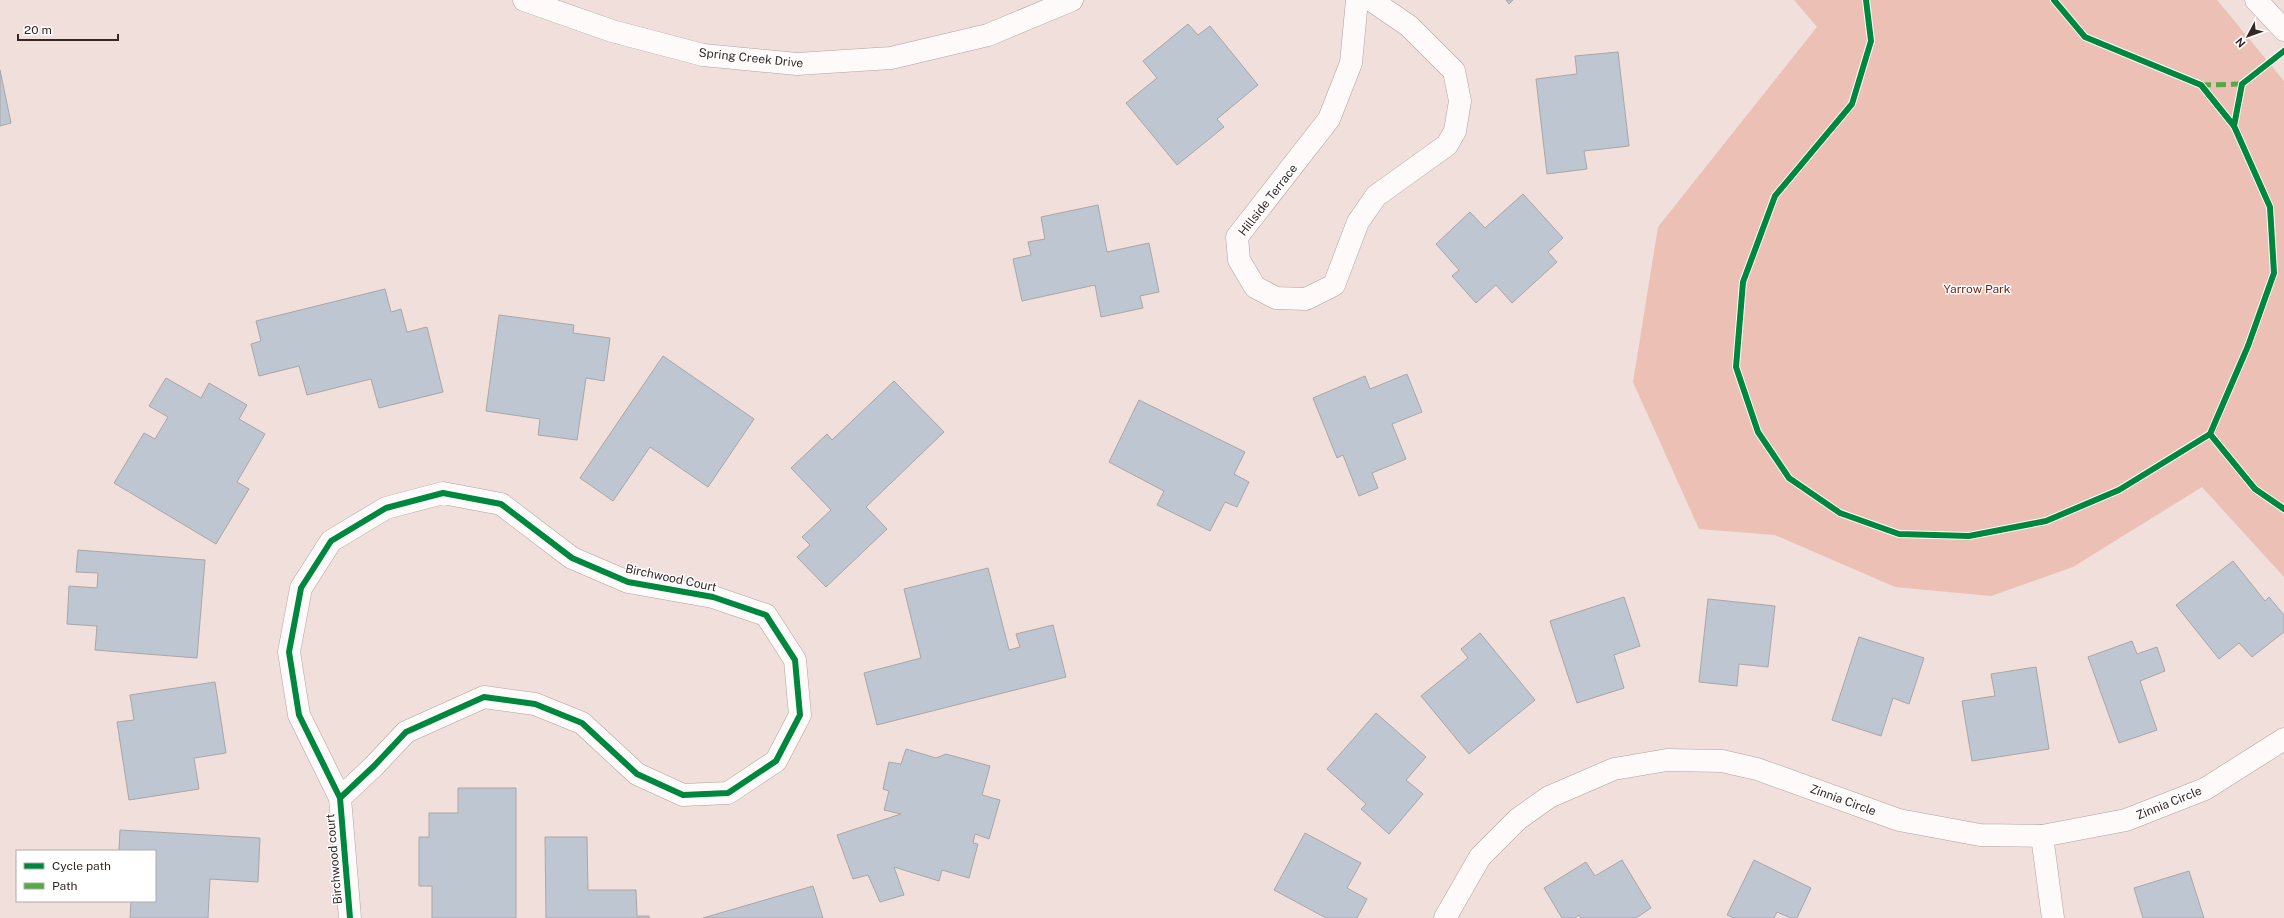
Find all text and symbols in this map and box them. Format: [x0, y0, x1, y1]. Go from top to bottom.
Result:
scale bar [18, 16, 118, 42]
north arrow [2228, 16, 2268, 56]
text: 20 m [24, 23, 52, 37]
text: N [2233, 35, 2248, 50]
street label: Spring Creek Drive [698, 46, 804, 70]
street label: Hillside Terrace [1236, 161, 1300, 239]
park label: Yarrow Park [1944, 282, 2011, 296]
street label: Birchwood Court [624, 561, 718, 595]
street label: Zinnia Circle [1808, 782, 1878, 819]
street label: Zinnia Circle [2134, 783, 2204, 822]
street label: Birchwood court [323, 813, 345, 905]
legend [16, 850, 156, 902]
text: Cycle path [52, 859, 111, 873]
text: Path [52, 879, 78, 893]

